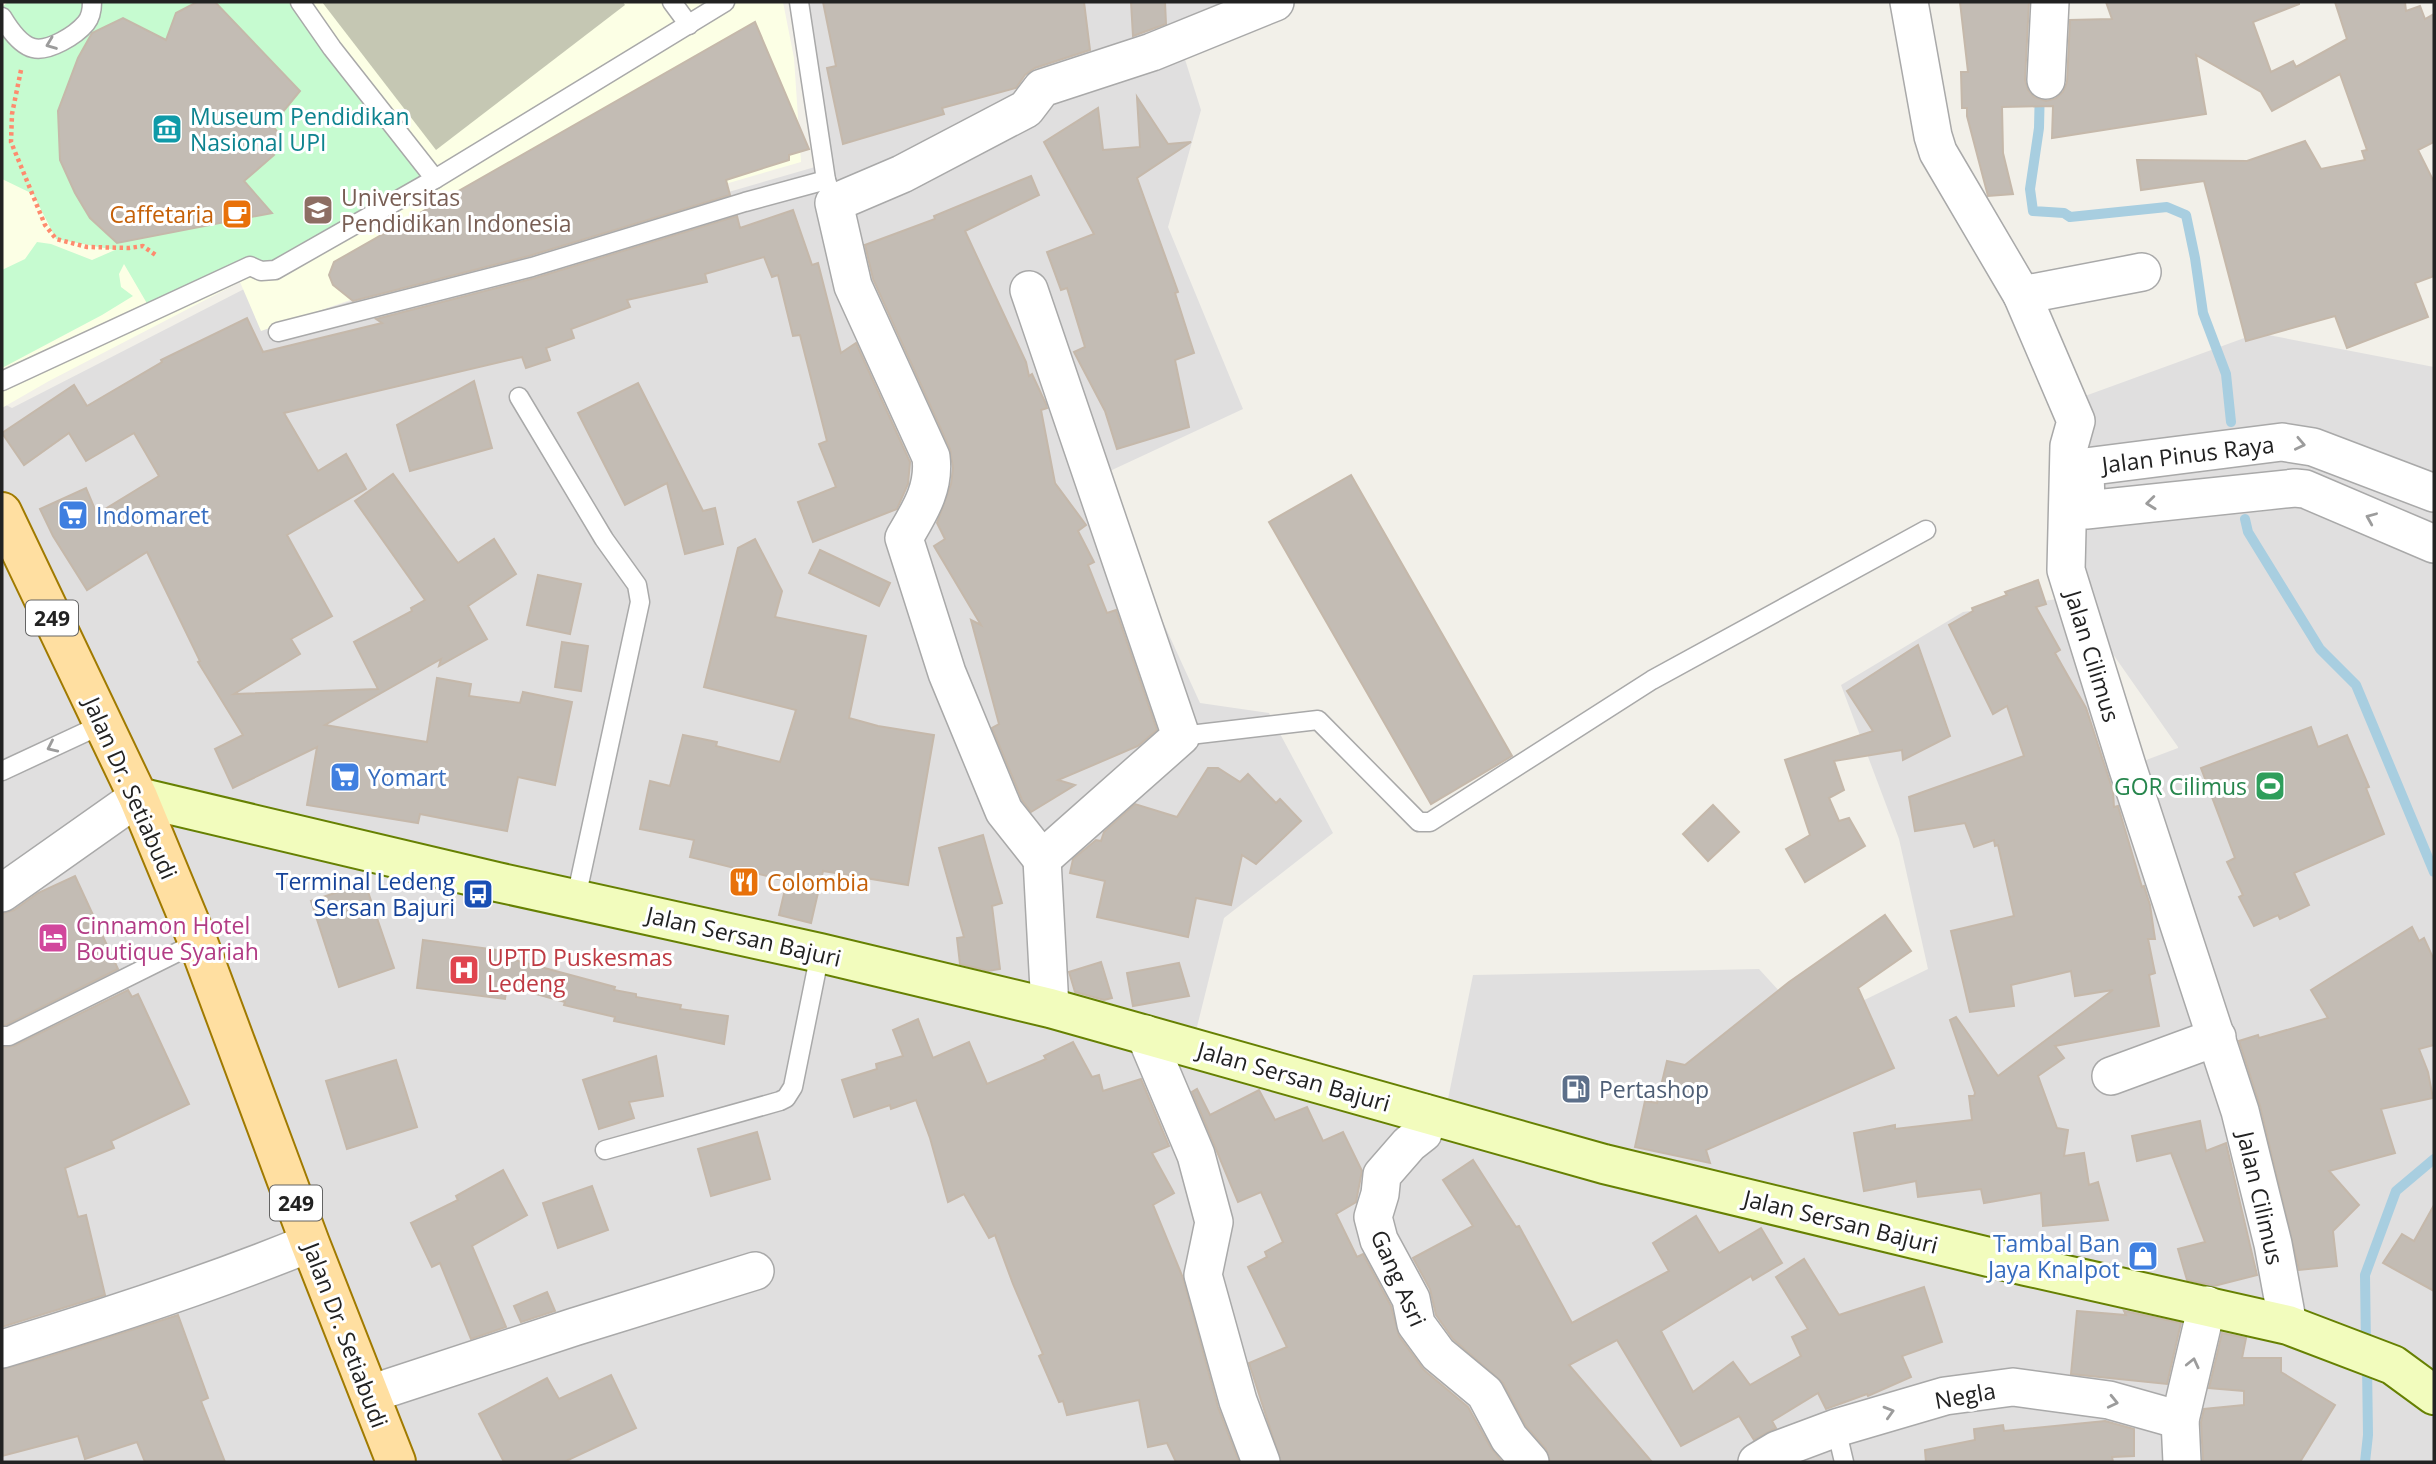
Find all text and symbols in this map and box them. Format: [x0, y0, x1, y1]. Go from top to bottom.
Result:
one-way arrow [46, 35, 58, 49]
place label: Museum Pendidikan Nasional UPI [190, 100, 410, 158]
museum icon: Museum Pendidikan Nasional UPI [150, 112, 184, 146]
place label: Universitas Pendidikan Indonesia [341, 181, 572, 239]
school or university icon: Universitas Pendidikan Indonesia [301, 193, 335, 227]
cafe icon: Caffetaria [220, 197, 254, 231]
place label: Caffetaria [109, 198, 214, 230]
street label: Jalan Pinus Raya [2098, 428, 2276, 481]
one-way arrow [2294, 436, 2306, 451]
one-way arrow [2145, 495, 2157, 510]
supermarket icon: Indomaret [56, 498, 90, 532]
place label: Indomaret [96, 499, 209, 531]
one-way arrow [2366, 512, 2378, 526]
street label: Jalan Cilimus [2057, 584, 2128, 726]
road number: 249 [26, 600, 78, 636]
street label: Jalan Dr. Setiabudi [76, 690, 185, 884]
one-way arrow [47, 739, 59, 753]
supermarket icon: Yomart [328, 760, 362, 794]
place label: Yomart [368, 761, 446, 793]
sports icon: GOR Cilimus [2253, 769, 2287, 803]
place label: GOR Cilimus [2114, 770, 2247, 802]
place label: Terminal Ledeng Sersan Bajuri [276, 865, 456, 923]
restaurant icon: Colombia [727, 865, 761, 899]
place label: Colombia [767, 866, 869, 898]
bus stop icon: Terminal Ledeng Sersan Bajuri [461, 877, 495, 911]
street label: Jalan Sersan Bajuri [641, 898, 845, 974]
place label: Cinnamon Hotel Boutique Syariah [76, 909, 259, 967]
hotel icon: Cinnamon Hotel Boutique Syariah [36, 921, 70, 955]
place label: UPTD Puskesmas Ledeng [487, 941, 673, 999]
hospital icon: UPTD Puskesmas Ledeng [447, 953, 481, 987]
street label: Jalan Sersan Bajuri [1192, 1033, 1394, 1119]
fuel station icon: Pertashop [1559, 1072, 1593, 1106]
place label: Pertashop [1599, 1073, 1709, 1105]
street label: Jalan Cilimus [2230, 1126, 2292, 1268]
street label: Jalan Sersan Bajuri [1739, 1181, 1941, 1261]
road number: 249 [270, 1186, 322, 1220]
street label: Gang Asri [1363, 1225, 1435, 1331]
place label: Tambal Ban Jaya Knalpot [1986, 1227, 2120, 1285]
street label: Jalan Dr. Setiabudi [295, 1236, 396, 1432]
shop icon: Tambal Ban Jaya Knalpot [2126, 1239, 2160, 1273]
one-way arrow [2185, 1357, 2199, 1369]
street label: Negla [1932, 1374, 1998, 1416]
one-way arrow [2106, 1393, 2118, 1408]
one-way arrow [1883, 1406, 1895, 1421]

